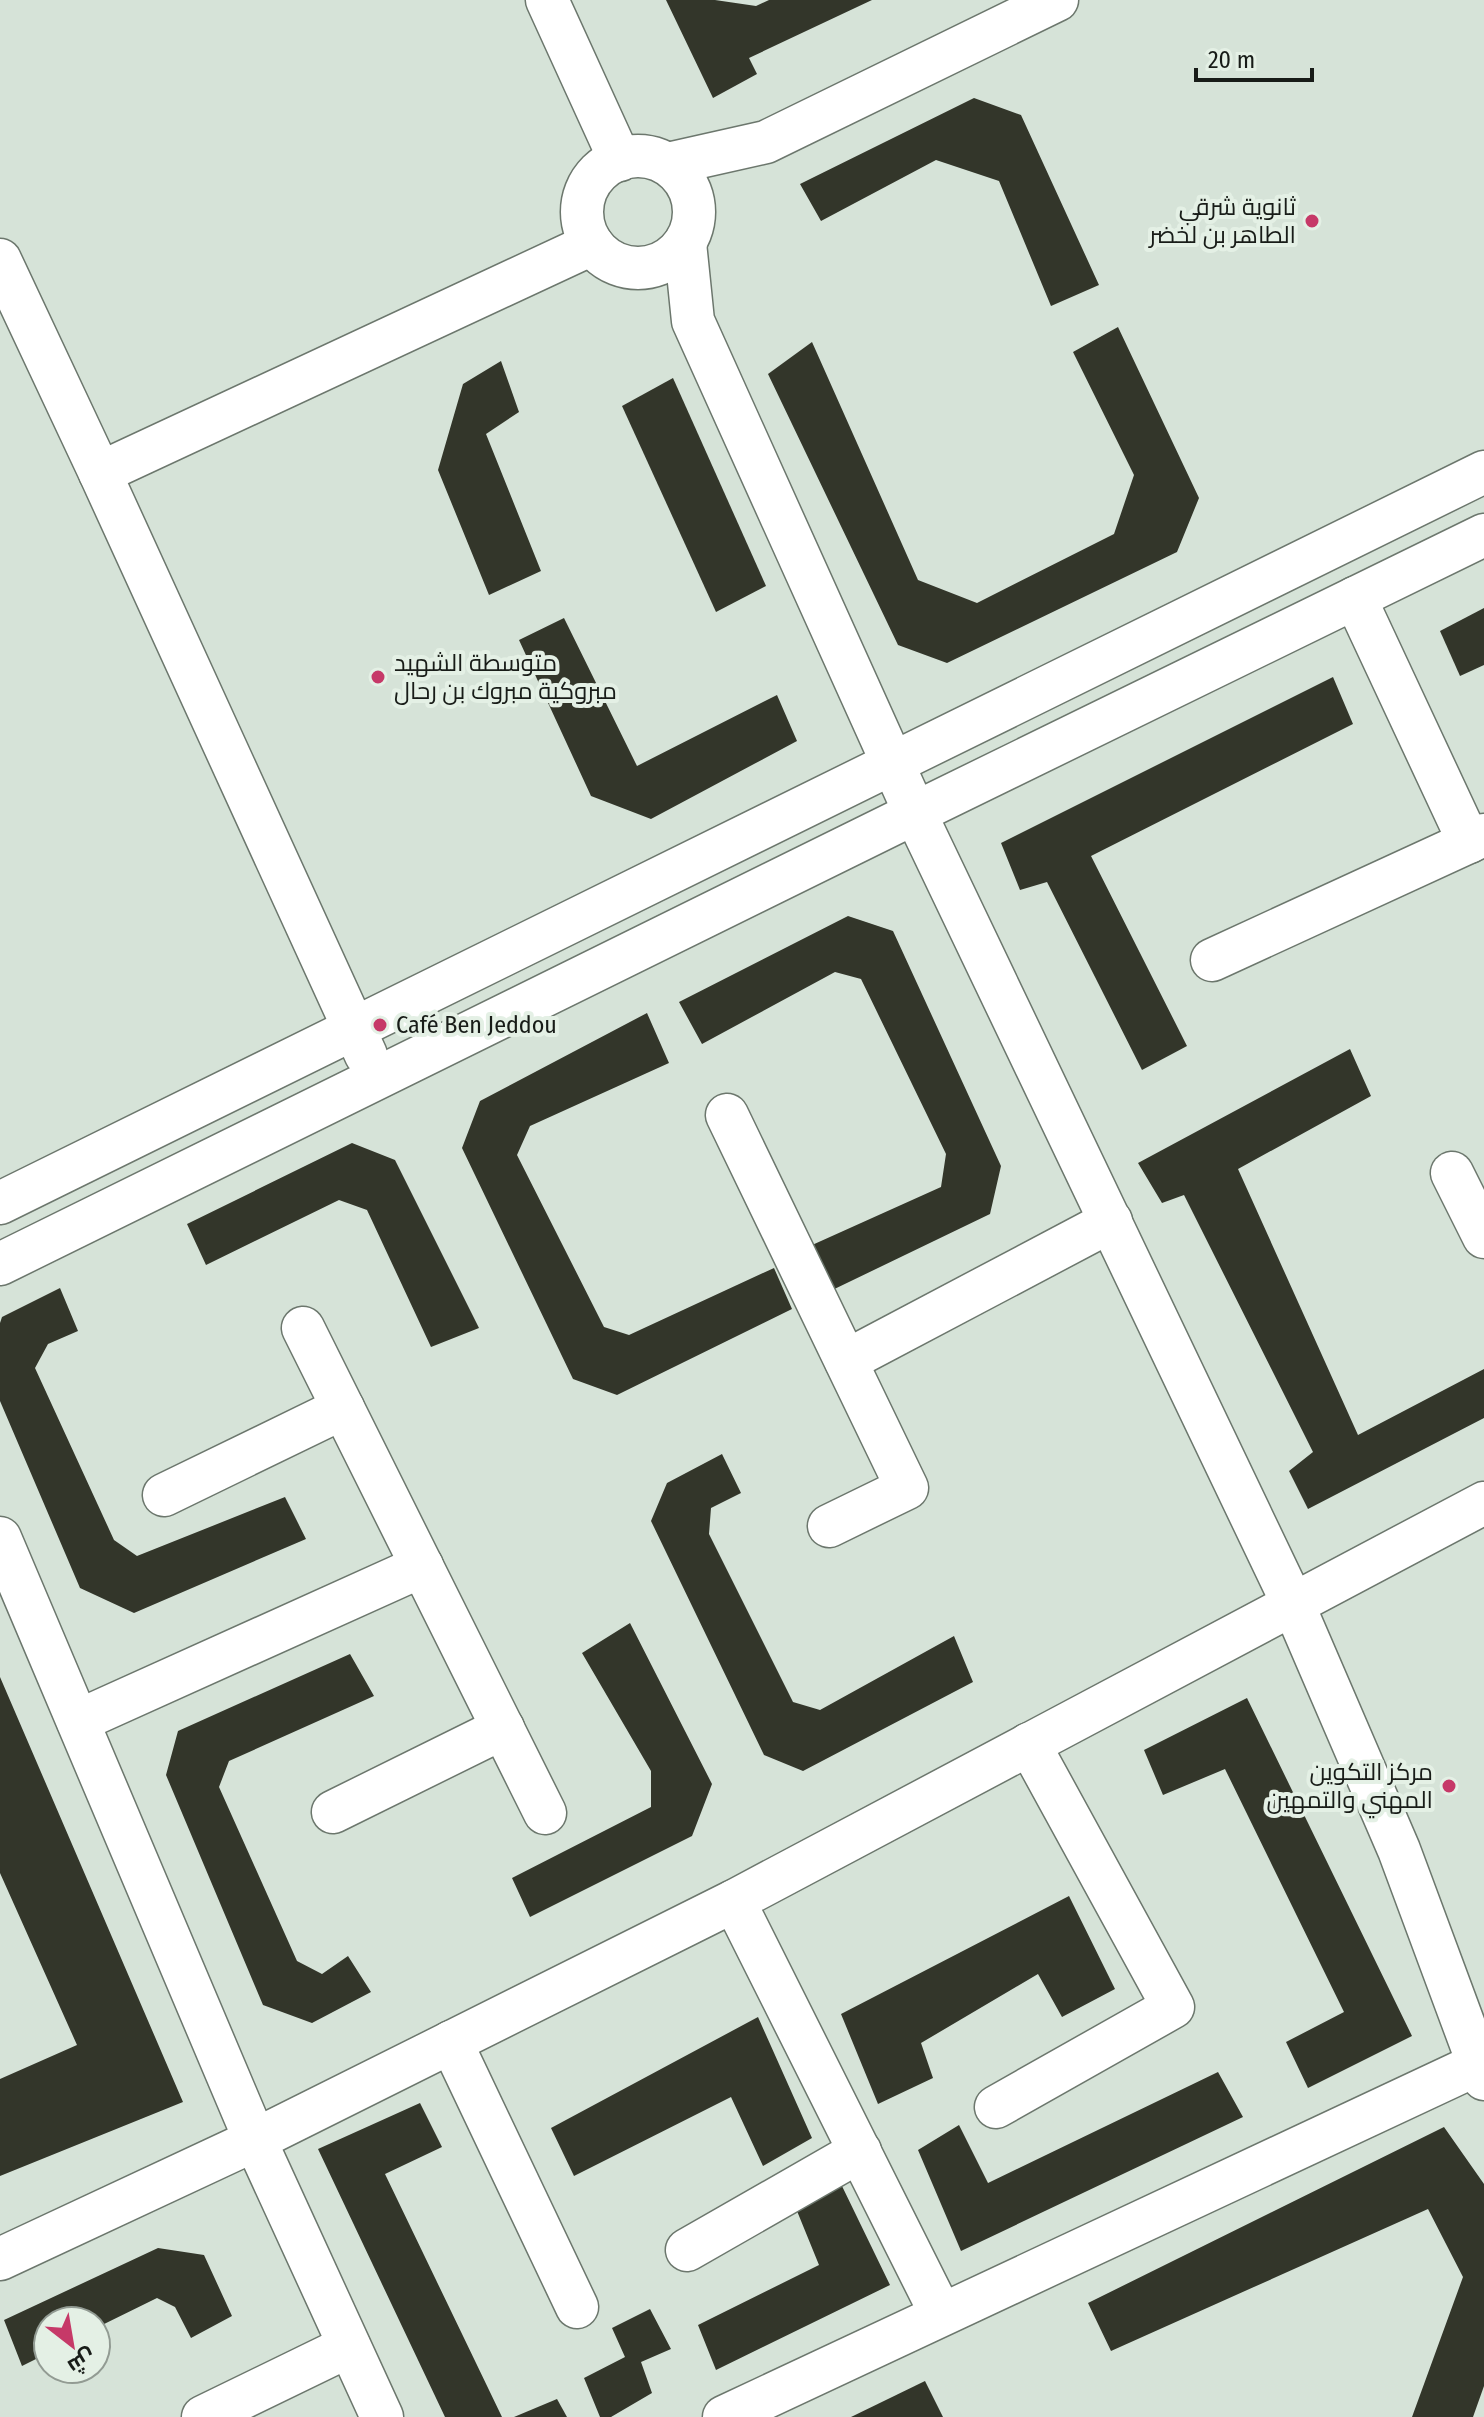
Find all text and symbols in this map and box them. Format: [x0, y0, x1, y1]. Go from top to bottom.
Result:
scale bar [1196, 32, 1312, 82]
text: 20 m [1208, 46, 1255, 74]
place label: ثانوية شرقي الطاهر بن لخضر [1147, 193, 1297, 249]
marker: ثانوية شرقي الطاهر بن لخضر [1303, 212, 1321, 230]
place label: متوسطة الشهيد مبروكية مبروك بن رحال [394, 649, 617, 705]
marker: متوسطة الشهيد مبروكية مبروك بن رحال [369, 668, 387, 686]
place label: Café Ben Jeddou [396, 1011, 557, 1039]
marker: Café Ben Jeddou [371, 1016, 389, 1034]
place label: مركز التكوين المهني والتمهين [1267, 1758, 1433, 1819]
marker: مركز التكوين المهني والتمهين [1440, 1777, 1458, 1795]
north arrow [32, 2305, 112, 2385]
text: ش [63, 2343, 101, 2381]

